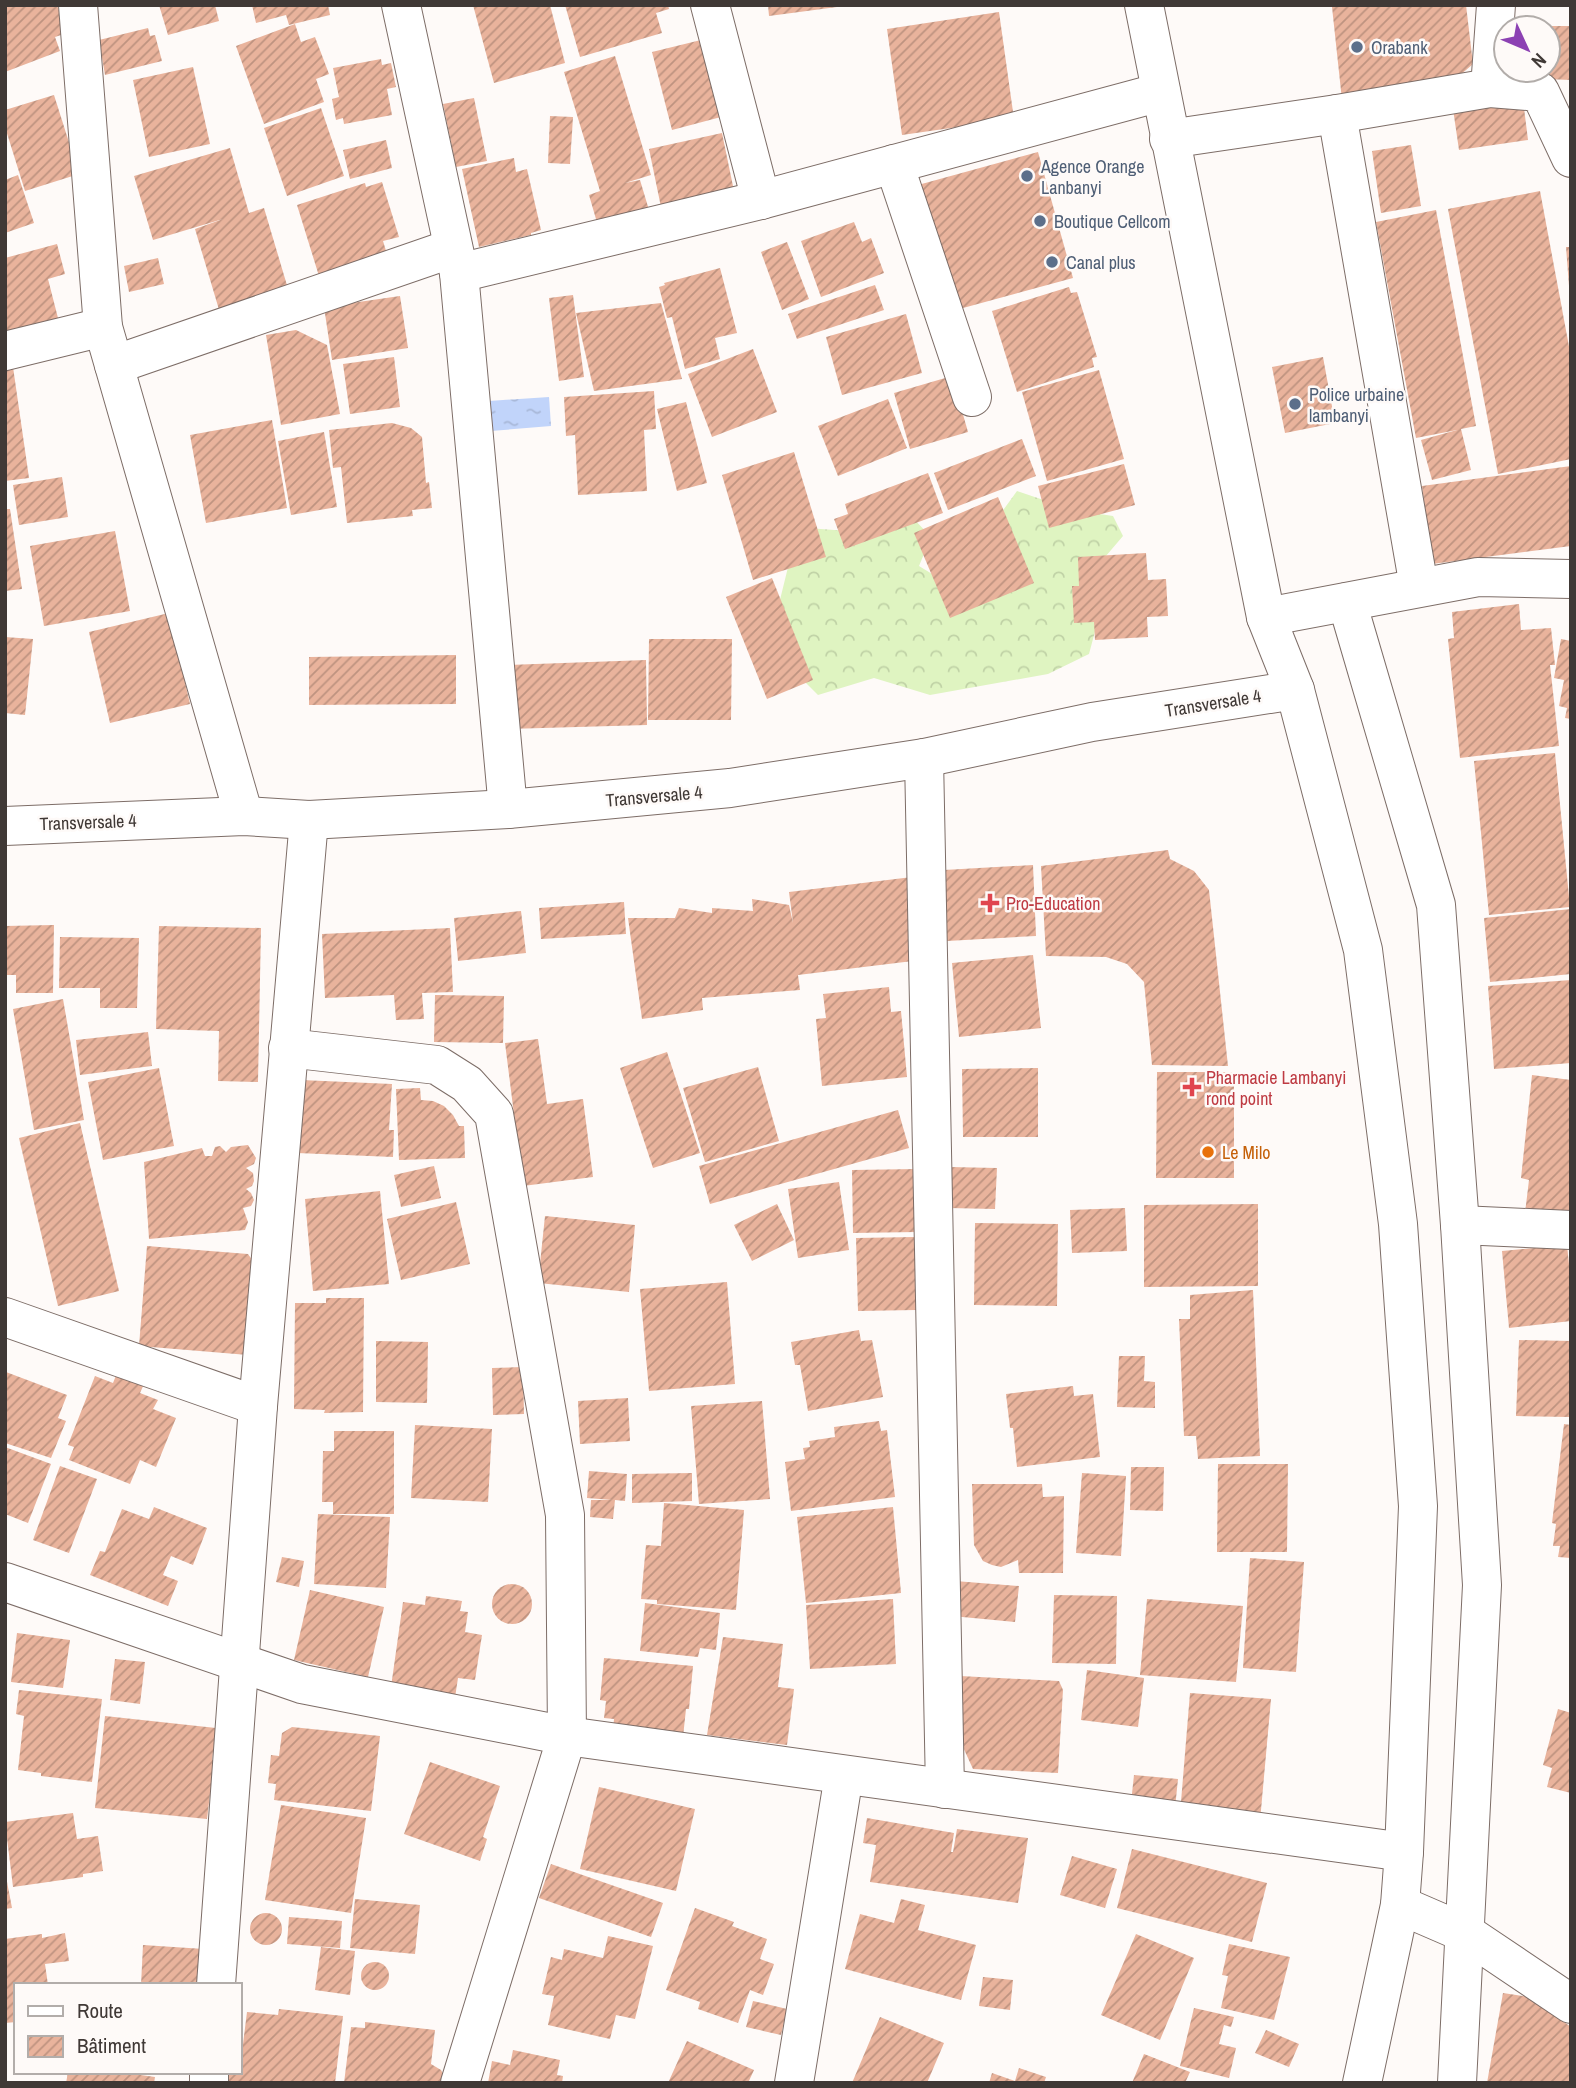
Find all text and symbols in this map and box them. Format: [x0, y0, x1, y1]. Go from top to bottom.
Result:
north arrow [1492, 14, 1562, 84]
place label: Orabank [1371, 35, 1428, 60]
marker: Orabank [1349, 39, 1365, 55]
text: N [1526, 48, 1552, 74]
place label: Agence Orange Lanbanyi [1040, 154, 1144, 200]
marker: Agence Orange Lanbanyi [1019, 168, 1035, 184]
place label: Boutique Cellcom [1054, 209, 1171, 234]
marker: Boutique Cellcom [1032, 213, 1048, 229]
place label: Canal plus [1066, 250, 1136, 275]
marker: Canal plus [1044, 254, 1060, 270]
place label: Police urbaine lambanyi [1309, 382, 1404, 428]
marker: Police urbaine lambanyi [1287, 396, 1303, 412]
street label: Transversale 4 [1163, 683, 1263, 723]
street label: Transversale 4 [605, 779, 703, 813]
street label: Transversale 4 [39, 808, 137, 836]
place label: Pro-Education [1006, 891, 1100, 916]
marker: Pro-Education [980, 893, 1000, 913]
place label: Pharmacie Lambanyi rond point [1206, 1065, 1346, 1111]
marker: Pharmacie Lambanyi rond point [1184, 1079, 1200, 1095]
place label: Le Milo [1222, 1140, 1270, 1165]
marker: Le Milo [1200, 1144, 1216, 1160]
legend [14, 1983, 242, 2074]
text: Route [77, 1996, 123, 2025]
text: Bâtiment [77, 2031, 146, 2060]

